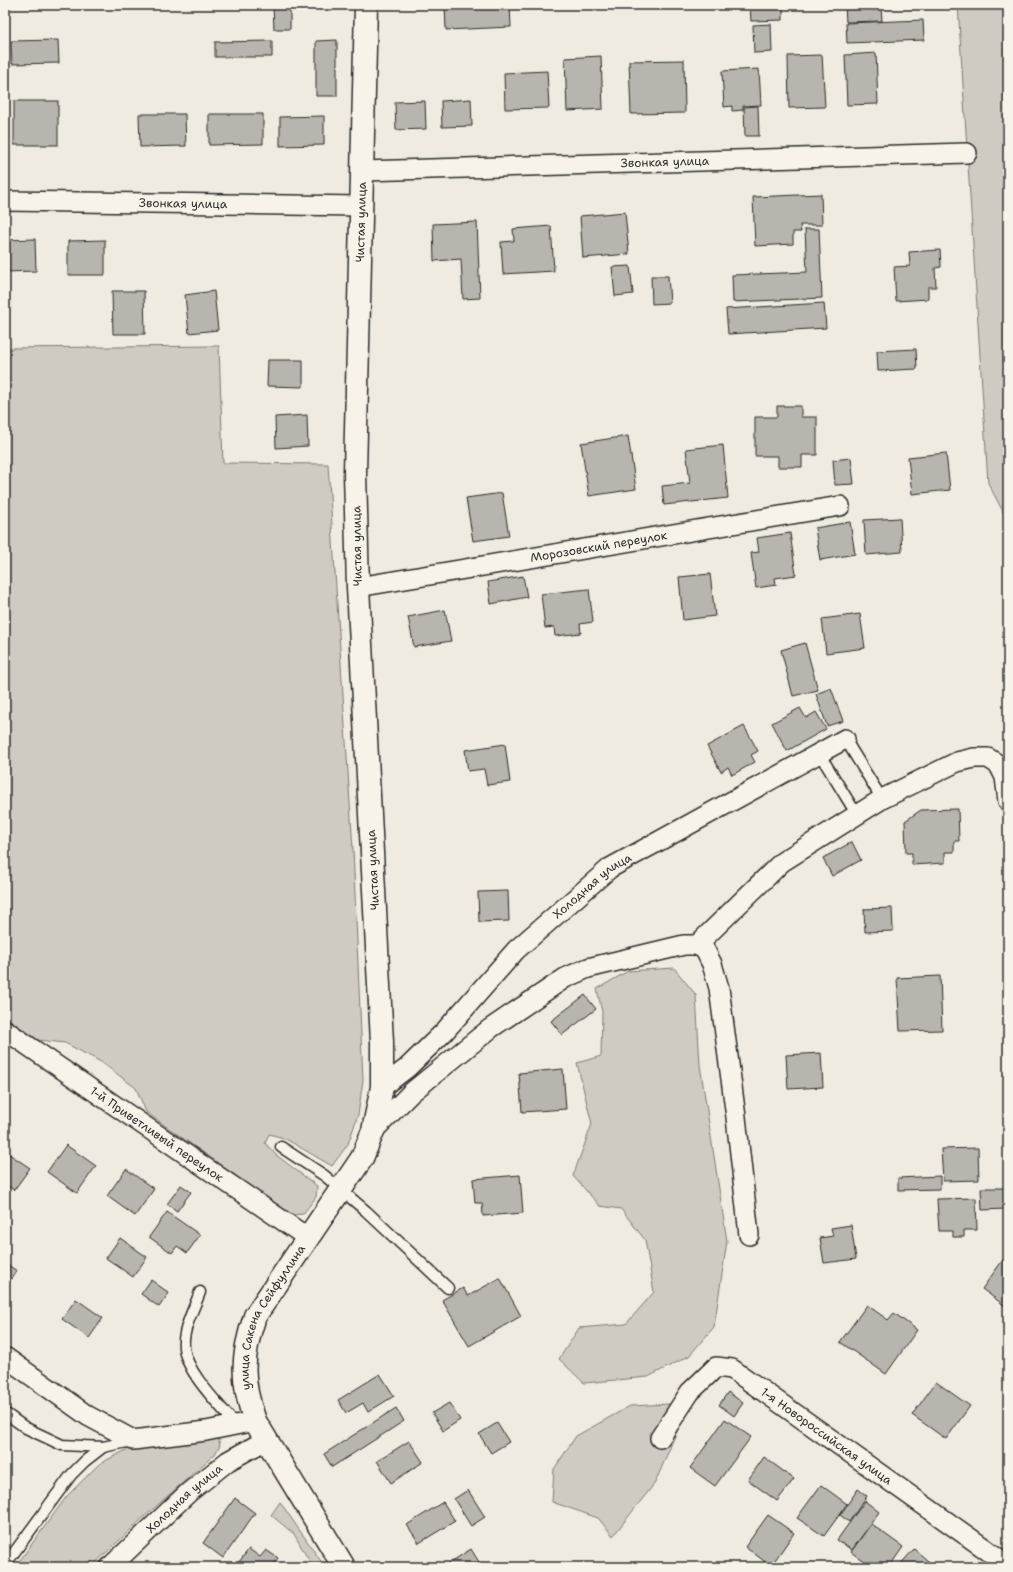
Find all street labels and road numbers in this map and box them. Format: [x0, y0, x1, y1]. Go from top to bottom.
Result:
street label: Звонкая улица [620, 153, 710, 171]
street label: Чистая улица [352, 181, 370, 263]
street label: Звонкая улица [139, 195, 228, 212]
street label: Чистая улица [348, 505, 366, 586]
street label: Морозовский переулок [529, 527, 669, 566]
street label: Чистая улица [363, 829, 383, 911]
street label: Холодная улица [549, 849, 635, 922]
street label: 1-й Приветливый переулок [87, 1083, 227, 1186]
street label: улица Сакена Сейфуллина [236, 1241, 309, 1391]
street label: 1-я Новороссийская улица [758, 1384, 896, 1489]
street label: Холодная улица [143, 1460, 226, 1537]

